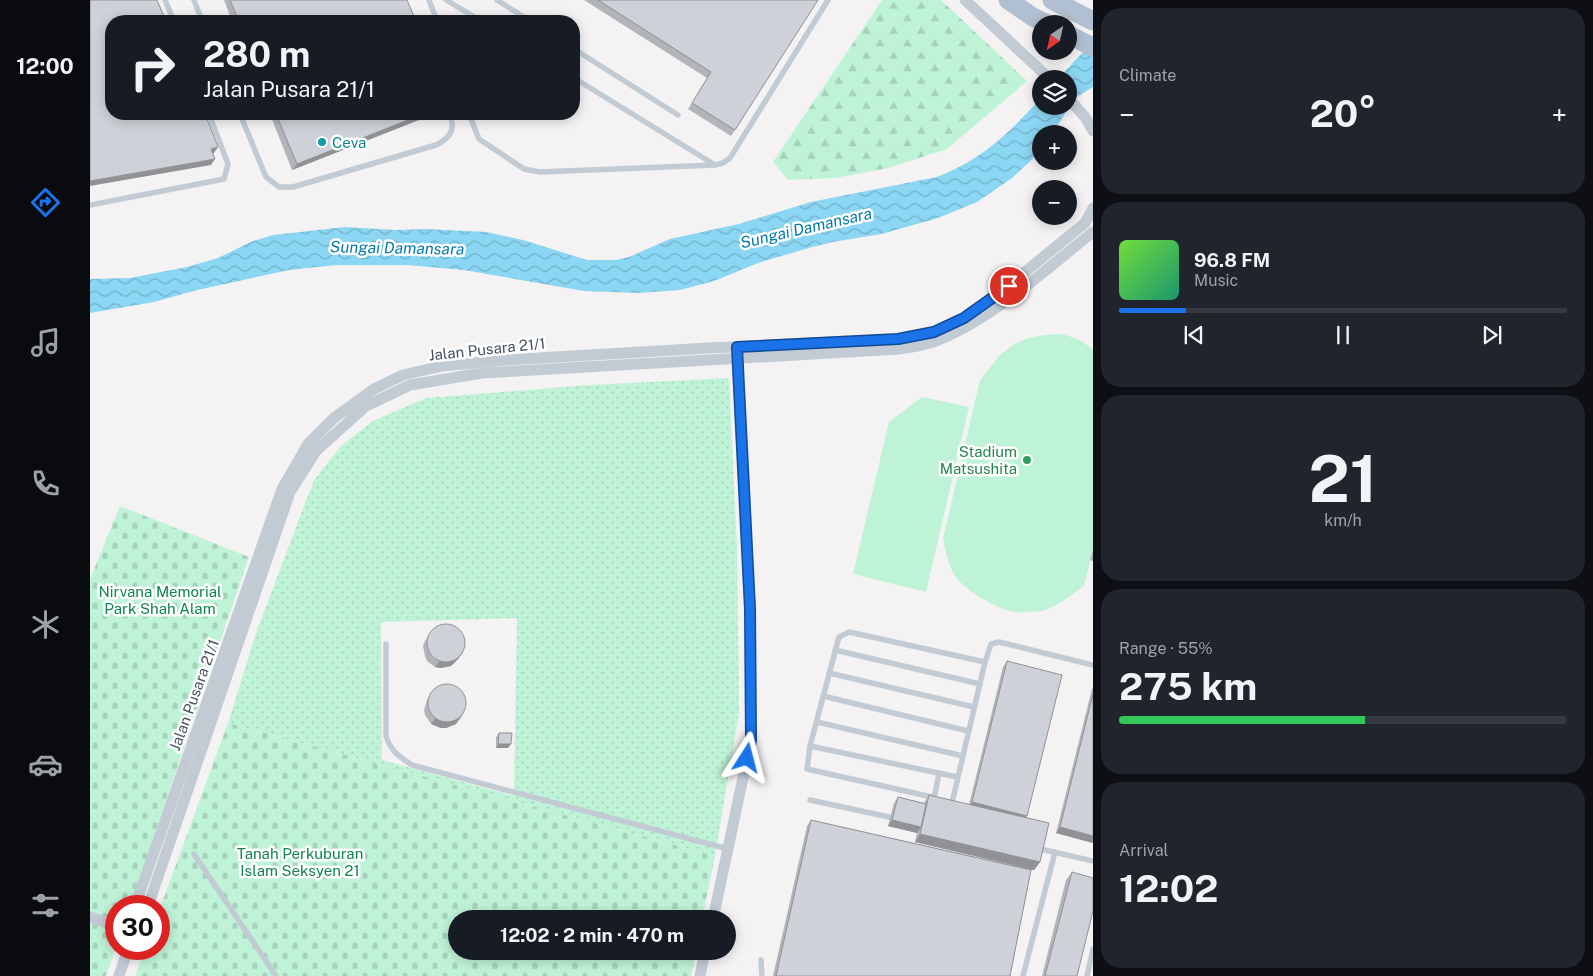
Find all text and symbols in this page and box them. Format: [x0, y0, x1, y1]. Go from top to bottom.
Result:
north arrow [1032, 15, 1078, 60]
map controls [1032, 15, 1077, 225]
text: 280 m [203, 34, 310, 75]
icon: right [120, 35, 185, 100]
text: 12:00 [16, 53, 74, 79]
text: Climate [1119, 66, 1176, 85]
button: layers [1032, 70, 1077, 115]
text: Jalan Pusara 21/1 [203, 76, 375, 102]
text: 20° [1310, 91, 1376, 136]
text: − [1119, 98, 1135, 131]
text: + [1551, 98, 1567, 131]
button: + [1032, 125, 1077, 170]
place label: Ceva [332, 134, 366, 151]
marker: Ceva [316, 136, 328, 148]
button: − [1032, 180, 1077, 225]
icon: directions [28, 185, 63, 220]
water label: Sungai Damansara [738, 204, 874, 252]
water label: Sungai Damansara [330, 237, 464, 259]
text: 96.8 FM [1194, 249, 1270, 271]
pin [988, 265, 1030, 307]
text: Music [1194, 271, 1238, 290]
icon: arrive [995, 272, 1023, 300]
icon: previous [1180, 321, 1208, 349]
icon: pause [1329, 321, 1357, 349]
icon: next [1478, 321, 1506, 349]
icon: music [28, 325, 63, 360]
street label: Jalan Pusara 21/1 [428, 334, 546, 364]
text: 21 [1308, 440, 1378, 517]
place label: Stadium Matsushita [940, 443, 1017, 477]
marker: Stadium Matsushita [1021, 454, 1033, 466]
icon: phone [28, 466, 63, 501]
text: km/h [1324, 511, 1362, 530]
park label: Nirvana Memorial Park Shah Alam [99, 583, 222, 617]
icon: climate [28, 607, 63, 642]
street label: Jalan Pusara 21/1 [166, 637, 222, 753]
text: Range · 55% [1119, 639, 1213, 658]
text: 275 km [1119, 664, 1257, 709]
position arrow [720, 731, 772, 783]
icon: car [28, 747, 63, 782]
text: Arrival [1119, 841, 1168, 860]
park label: Tanah Perkuburan Islam Seksyen 21 [237, 845, 363, 879]
text: 12:02 [1119, 866, 1218, 911]
icon: filters [28, 888, 63, 923]
speed limit sign: 30 [105, 895, 170, 960]
text: 12:02 · 2 min · 470 m [500, 924, 684, 946]

